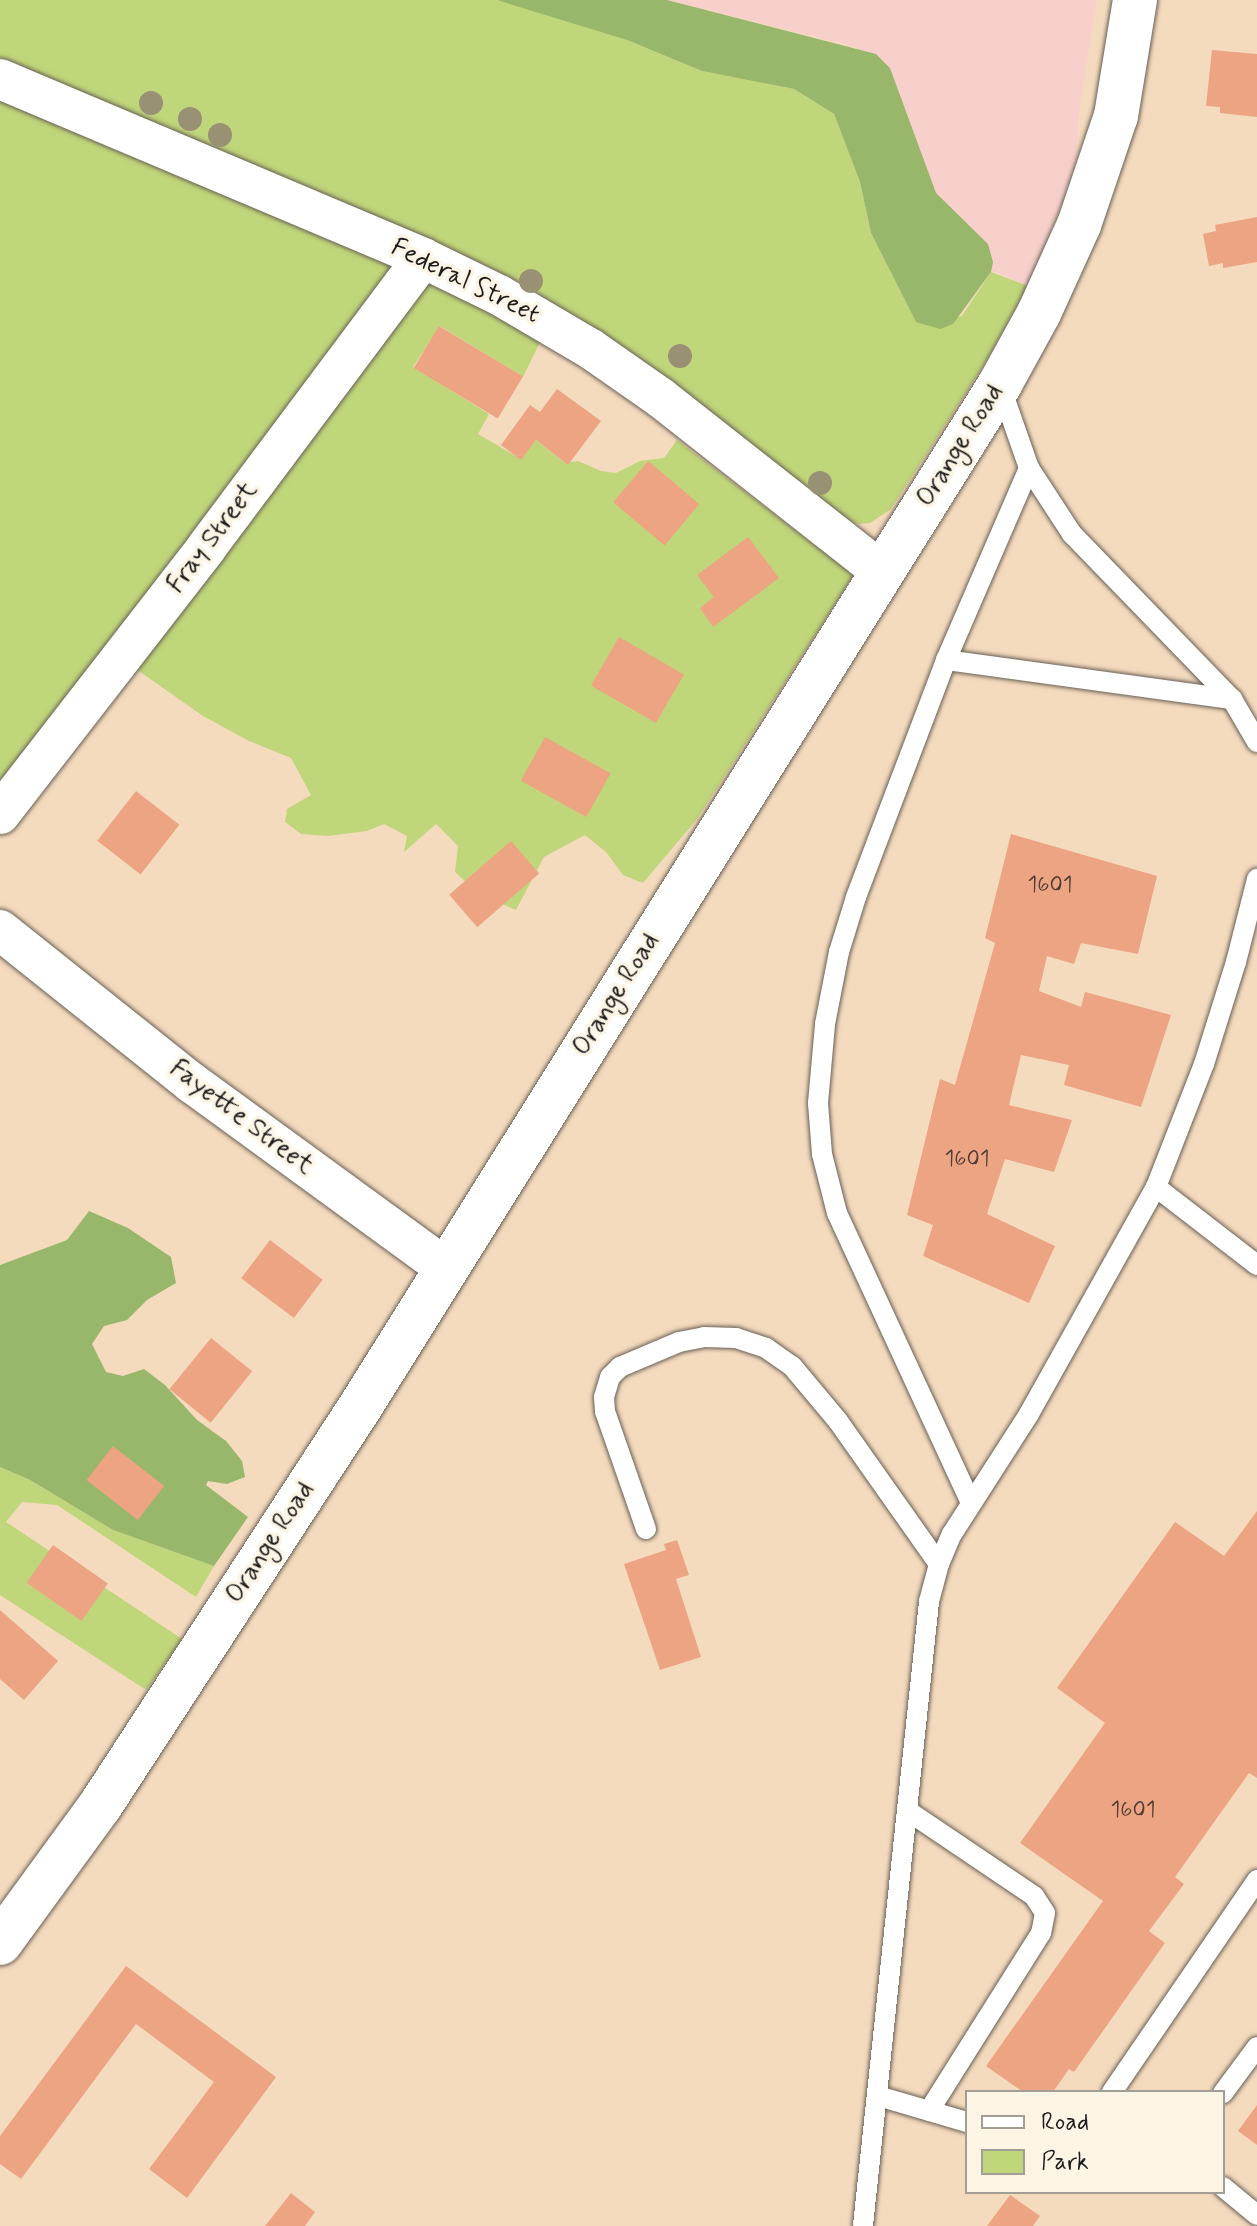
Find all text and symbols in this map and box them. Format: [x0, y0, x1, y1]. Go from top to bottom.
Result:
street label: Federal Street [384, 232, 546, 332]
street label: Orange Road [911, 379, 1011, 513]
street label: Fray Street [161, 476, 265, 600]
house number: 1601 [1027, 873, 1073, 899]
street label: Orange Road [567, 928, 667, 1062]
street label: Fayette Street [163, 1054, 319, 1182]
house number: 1601 [944, 1147, 990, 1173]
street label: Orange Road [220, 1476, 322, 1610]
house number: 1601 [1110, 1798, 1156, 1824]
legend [965, 2090, 1225, 2194]
text: Road [1041, 2107, 1089, 2138]
text: Park [1041, 2147, 1089, 2178]

